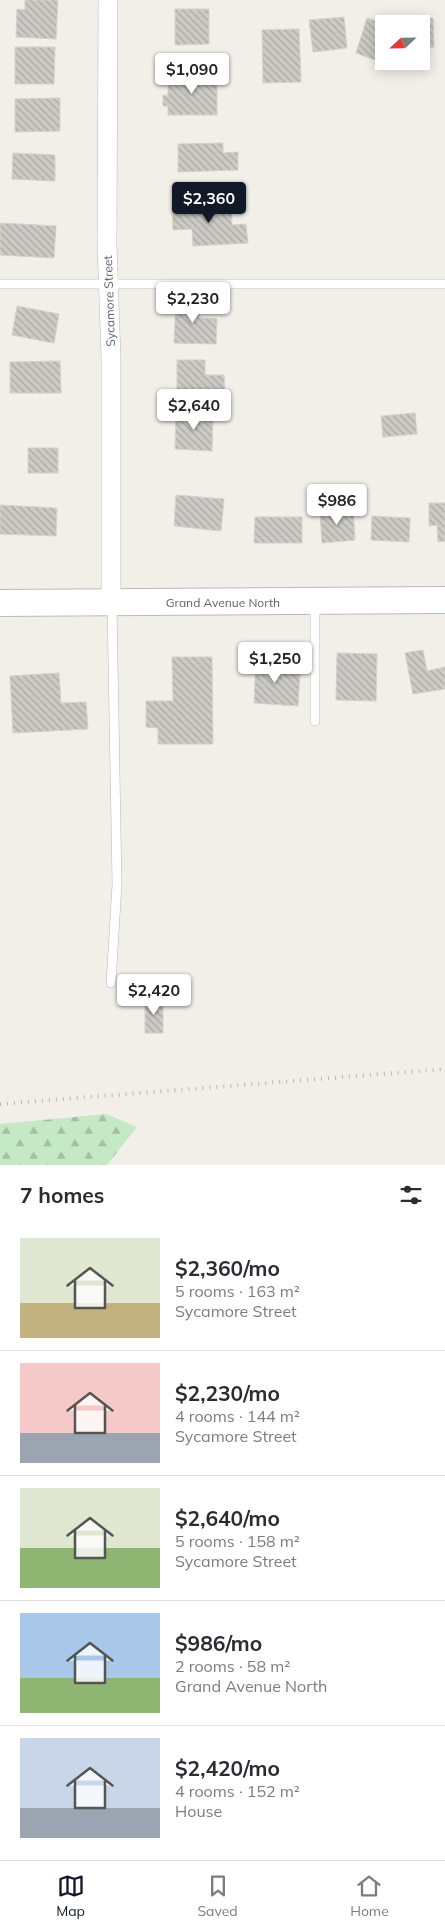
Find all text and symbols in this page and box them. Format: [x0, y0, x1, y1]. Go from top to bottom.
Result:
north arrow [375, 15, 430, 70]
map controls [375, 15, 430, 70]
pin: $1,090 [151, 52, 233, 95]
text: $1,090 [166, 59, 218, 79]
pin: $2,360 [168, 182, 250, 224]
text: $2,360 [183, 188, 235, 208]
street label: Sycamore Street [100, 255, 118, 347]
pin: $2,230 [152, 282, 234, 324]
text: $2,230 [167, 288, 219, 308]
pin: $2,640 [153, 388, 235, 431]
text: $2,640 [168, 395, 220, 415]
pin: $986 [307, 484, 367, 526]
text: $986 [318, 490, 356, 510]
street label: Grand Avenue North [166, 595, 280, 610]
pin: $1,250 [234, 642, 316, 684]
text: $1,250 [249, 648, 301, 668]
pin: $2,420 [113, 974, 195, 1016]
text: $2,420 [128, 980, 180, 1000]
icon: filters [397, 1181, 425, 1209]
text: 7 homes [20, 1182, 104, 1208]
text: $2,360/mo [175, 1255, 280, 1281]
icon: home [60, 1258, 120, 1318]
text: 5 rooms · 163 m² [175, 1281, 300, 1301]
text: Sycamore Street [175, 1301, 297, 1321]
text: $2,230/mo [175, 1380, 280, 1406]
icon: home [60, 1383, 120, 1443]
text: 4 rooms · 144 m² [175, 1406, 300, 1426]
text: Sycamore Street [175, 1426, 297, 1446]
text: $2,640/mo [175, 1505, 280, 1531]
icon: home [60, 1508, 120, 1568]
text: 5 rooms · 158 m² [175, 1531, 300, 1551]
text: Sycamore Street [175, 1551, 297, 1571]
text: $986/mo [175, 1630, 262, 1656]
icon: home [60, 1633, 120, 1693]
text: 2 rooms · 58 m² [175, 1656, 290, 1676]
text: Grand Avenue North [175, 1676, 327, 1696]
text: $2,420/mo [175, 1755, 280, 1781]
icon: home [60, 1758, 120, 1818]
text: 4 rooms · 152 m² [175, 1781, 300, 1801]
text: House [175, 1801, 222, 1821]
tab: Map [56, 1872, 85, 1920]
tab: Saved [197, 1872, 238, 1920]
tab: Home [350, 1872, 389, 1920]

